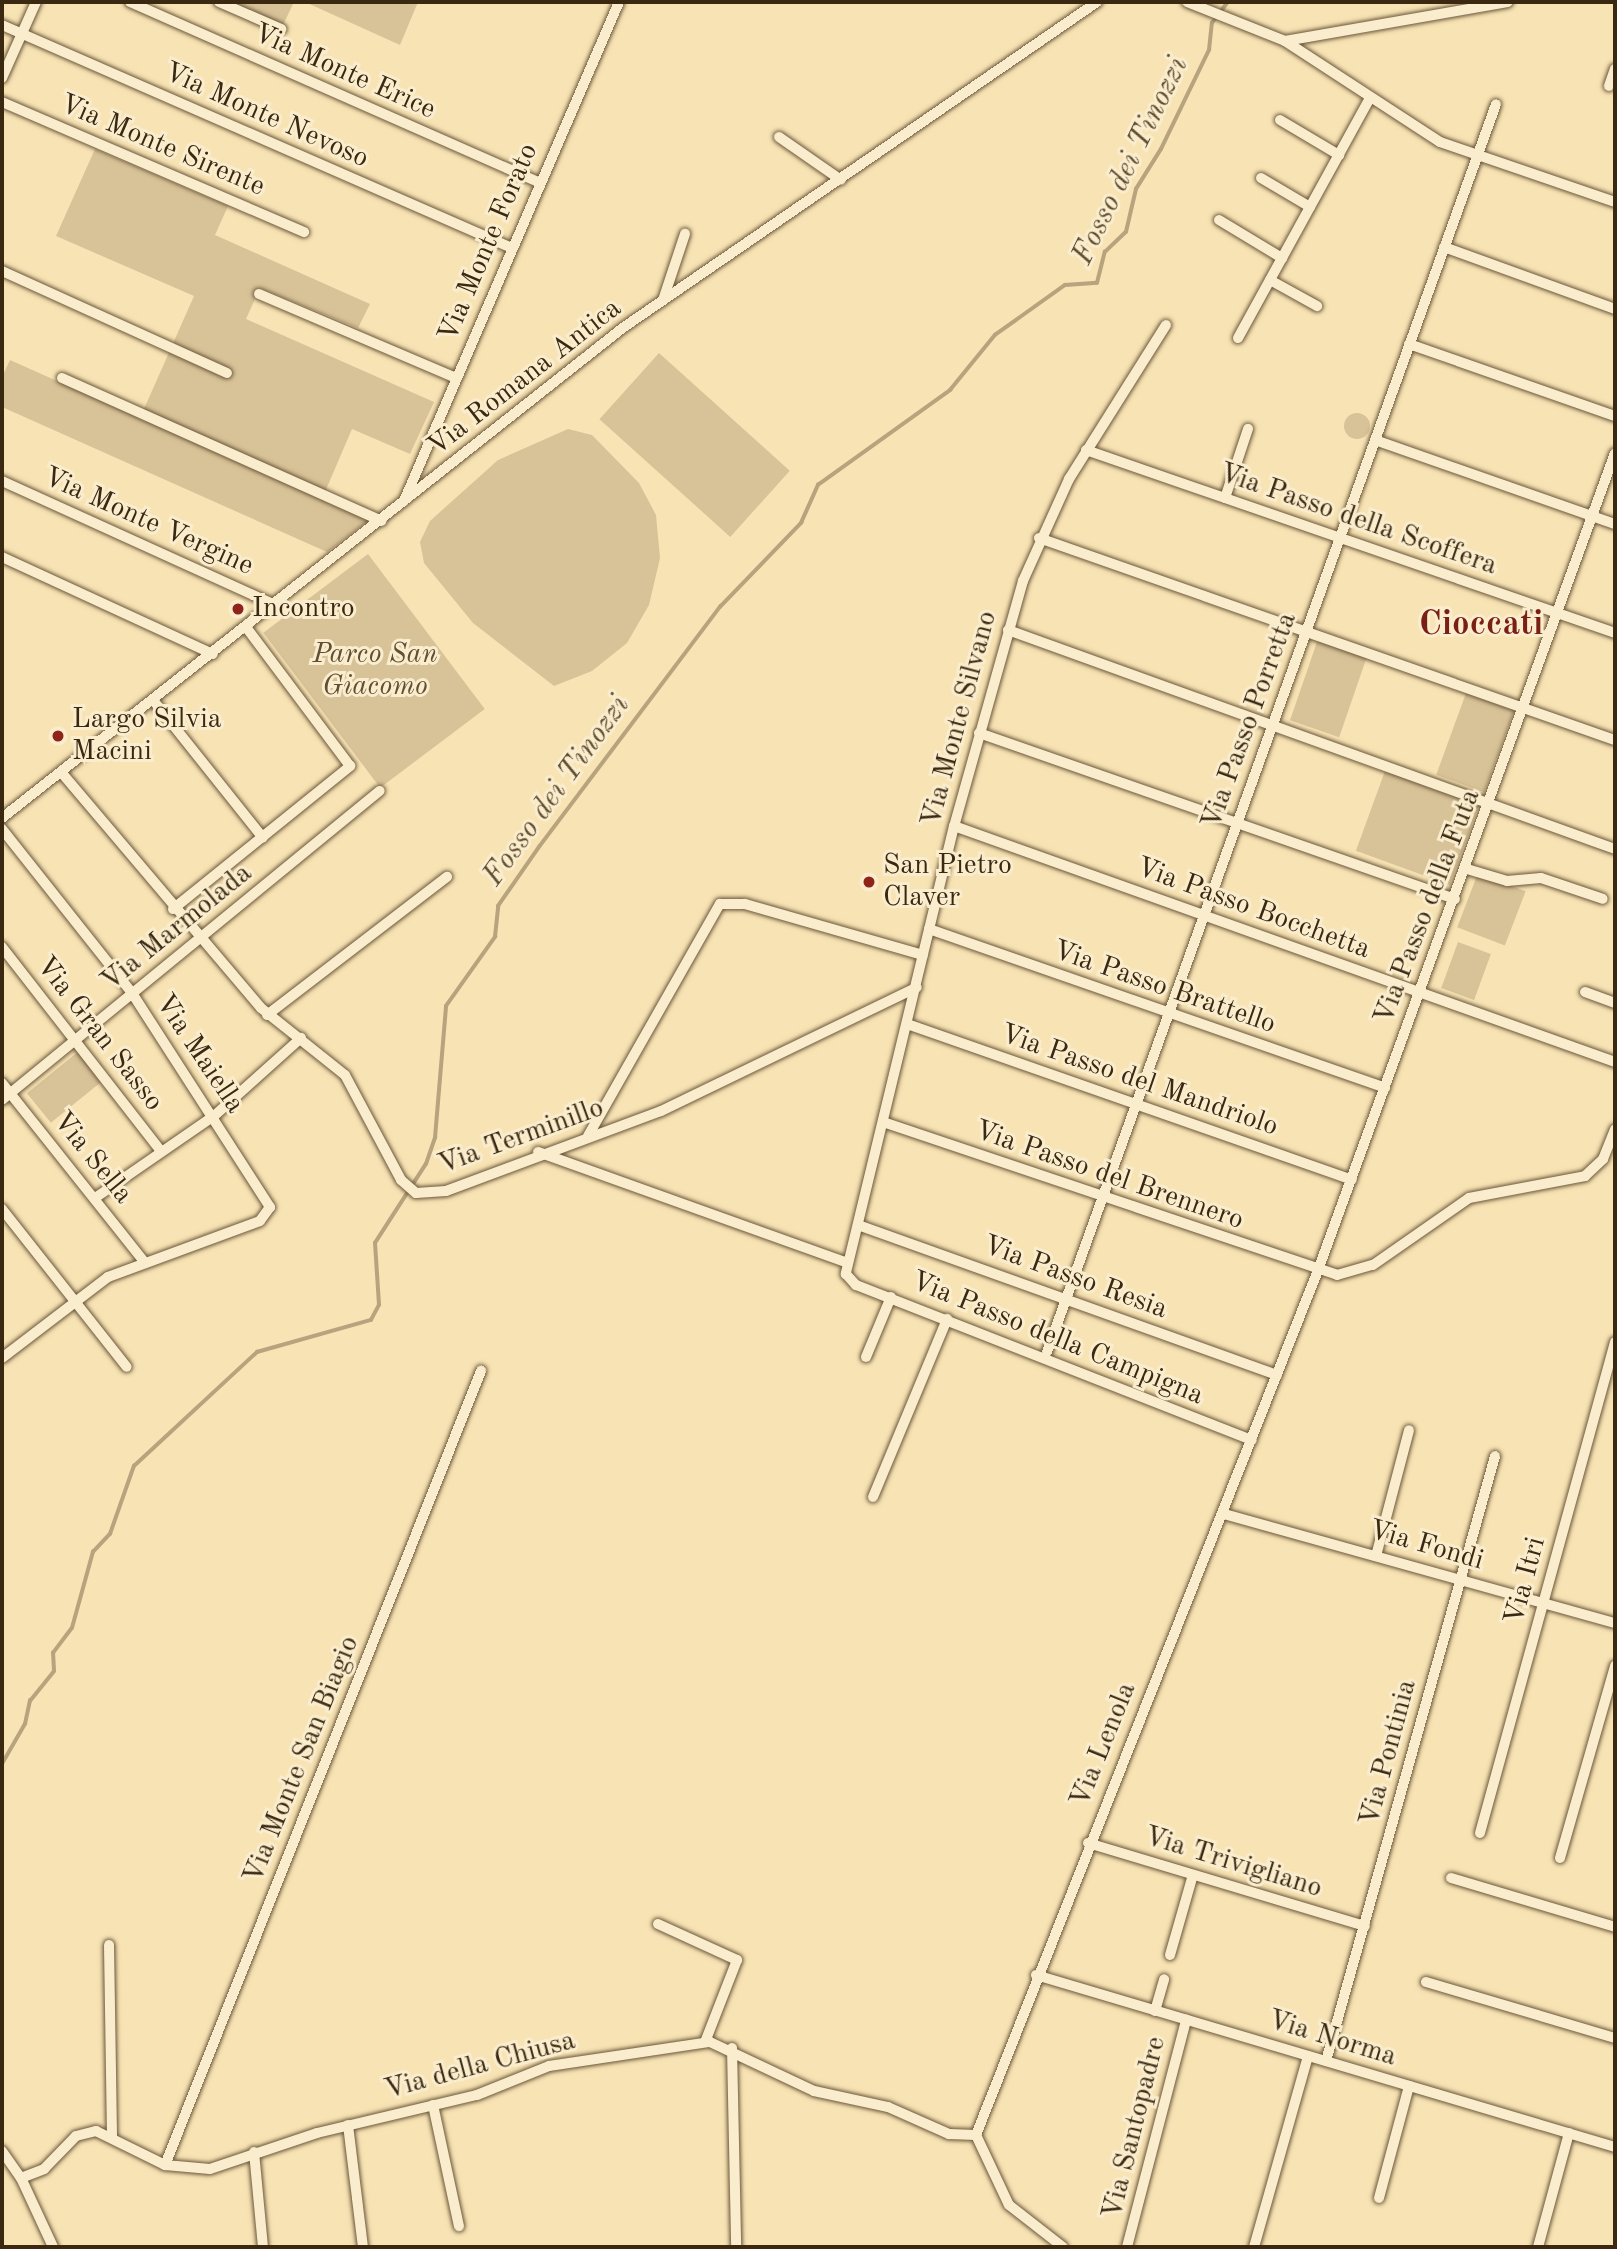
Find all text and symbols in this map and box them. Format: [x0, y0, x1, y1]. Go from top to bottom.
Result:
street label: Via Monte Erice [248, 17, 440, 127]
water label: Fosso dei Tinozzi [1065, 51, 1197, 271]
street label: Via Monte Nevoso [158, 56, 374, 176]
street label: Via Monte Sirente [54, 88, 270, 204]
street label: Via Monte Forato [432, 139, 546, 347]
street label: Via Romana Antica [422, 292, 628, 464]
street label: Via Passo della Scoffera [1215, 457, 1501, 583]
street label: Via Monte Vergine [38, 461, 258, 583]
place label: Incontro [252, 592, 355, 626]
marker: Incontro [230, 601, 246, 617]
district label: Cioccati [1419, 604, 1543, 646]
street label: Via Monte Silvano [915, 607, 1005, 831]
street label: Via Passo Porretta [1195, 608, 1305, 834]
park label: Parco San Giacomo [312, 638, 438, 704]
water label: Fosso dei Tinozzi [476, 689, 638, 893]
place label: Largo Silvia Macini [72, 703, 222, 769]
marker: Largo Silvia Macini [50, 728, 66, 744]
street label: Via Passo della Futa [1368, 785, 1488, 1029]
place label: San Pietro Claver [883, 849, 1012, 915]
street label: Via Passo Bocchetta [1131, 851, 1375, 967]
street label: Via Marmolada [95, 857, 259, 999]
marker: San Pietro Claver [861, 874, 877, 890]
street label: Via Passo Brattello [1048, 934, 1280, 1042]
street label: Via Gran Sasso [28, 950, 170, 1118]
street label: Via Maiella [147, 988, 251, 1120]
street label: Via Passo del Mandriolo [996, 1018, 1282, 1144]
street label: Via Terminillo [434, 1092, 608, 1182]
street label: Via Sella [45, 1105, 139, 1211]
street label: Via Passo del Brennero [970, 1114, 1248, 1238]
street label: Via Passo Resia [978, 1229, 1172, 1327]
street label: Via Passo della Campigna [906, 1265, 1208, 1413]
street label: Via Fondi [1365, 1514, 1487, 1578]
street label: Via Itri [1498, 1533, 1554, 1629]
street label: Via Monte San Biagio [237, 1631, 367, 1889]
street label: Via Pontinia [1353, 1676, 1425, 1830]
street label: Via Lenola [1064, 1678, 1144, 1812]
street label: Via Trivigliano [1140, 1820, 1326, 1906]
street label: Via Norma [1264, 2004, 1400, 2074]
street label: Via della Chiusa [381, 2024, 579, 2108]
street label: Via Santopadre [1096, 2033, 1174, 2223]

